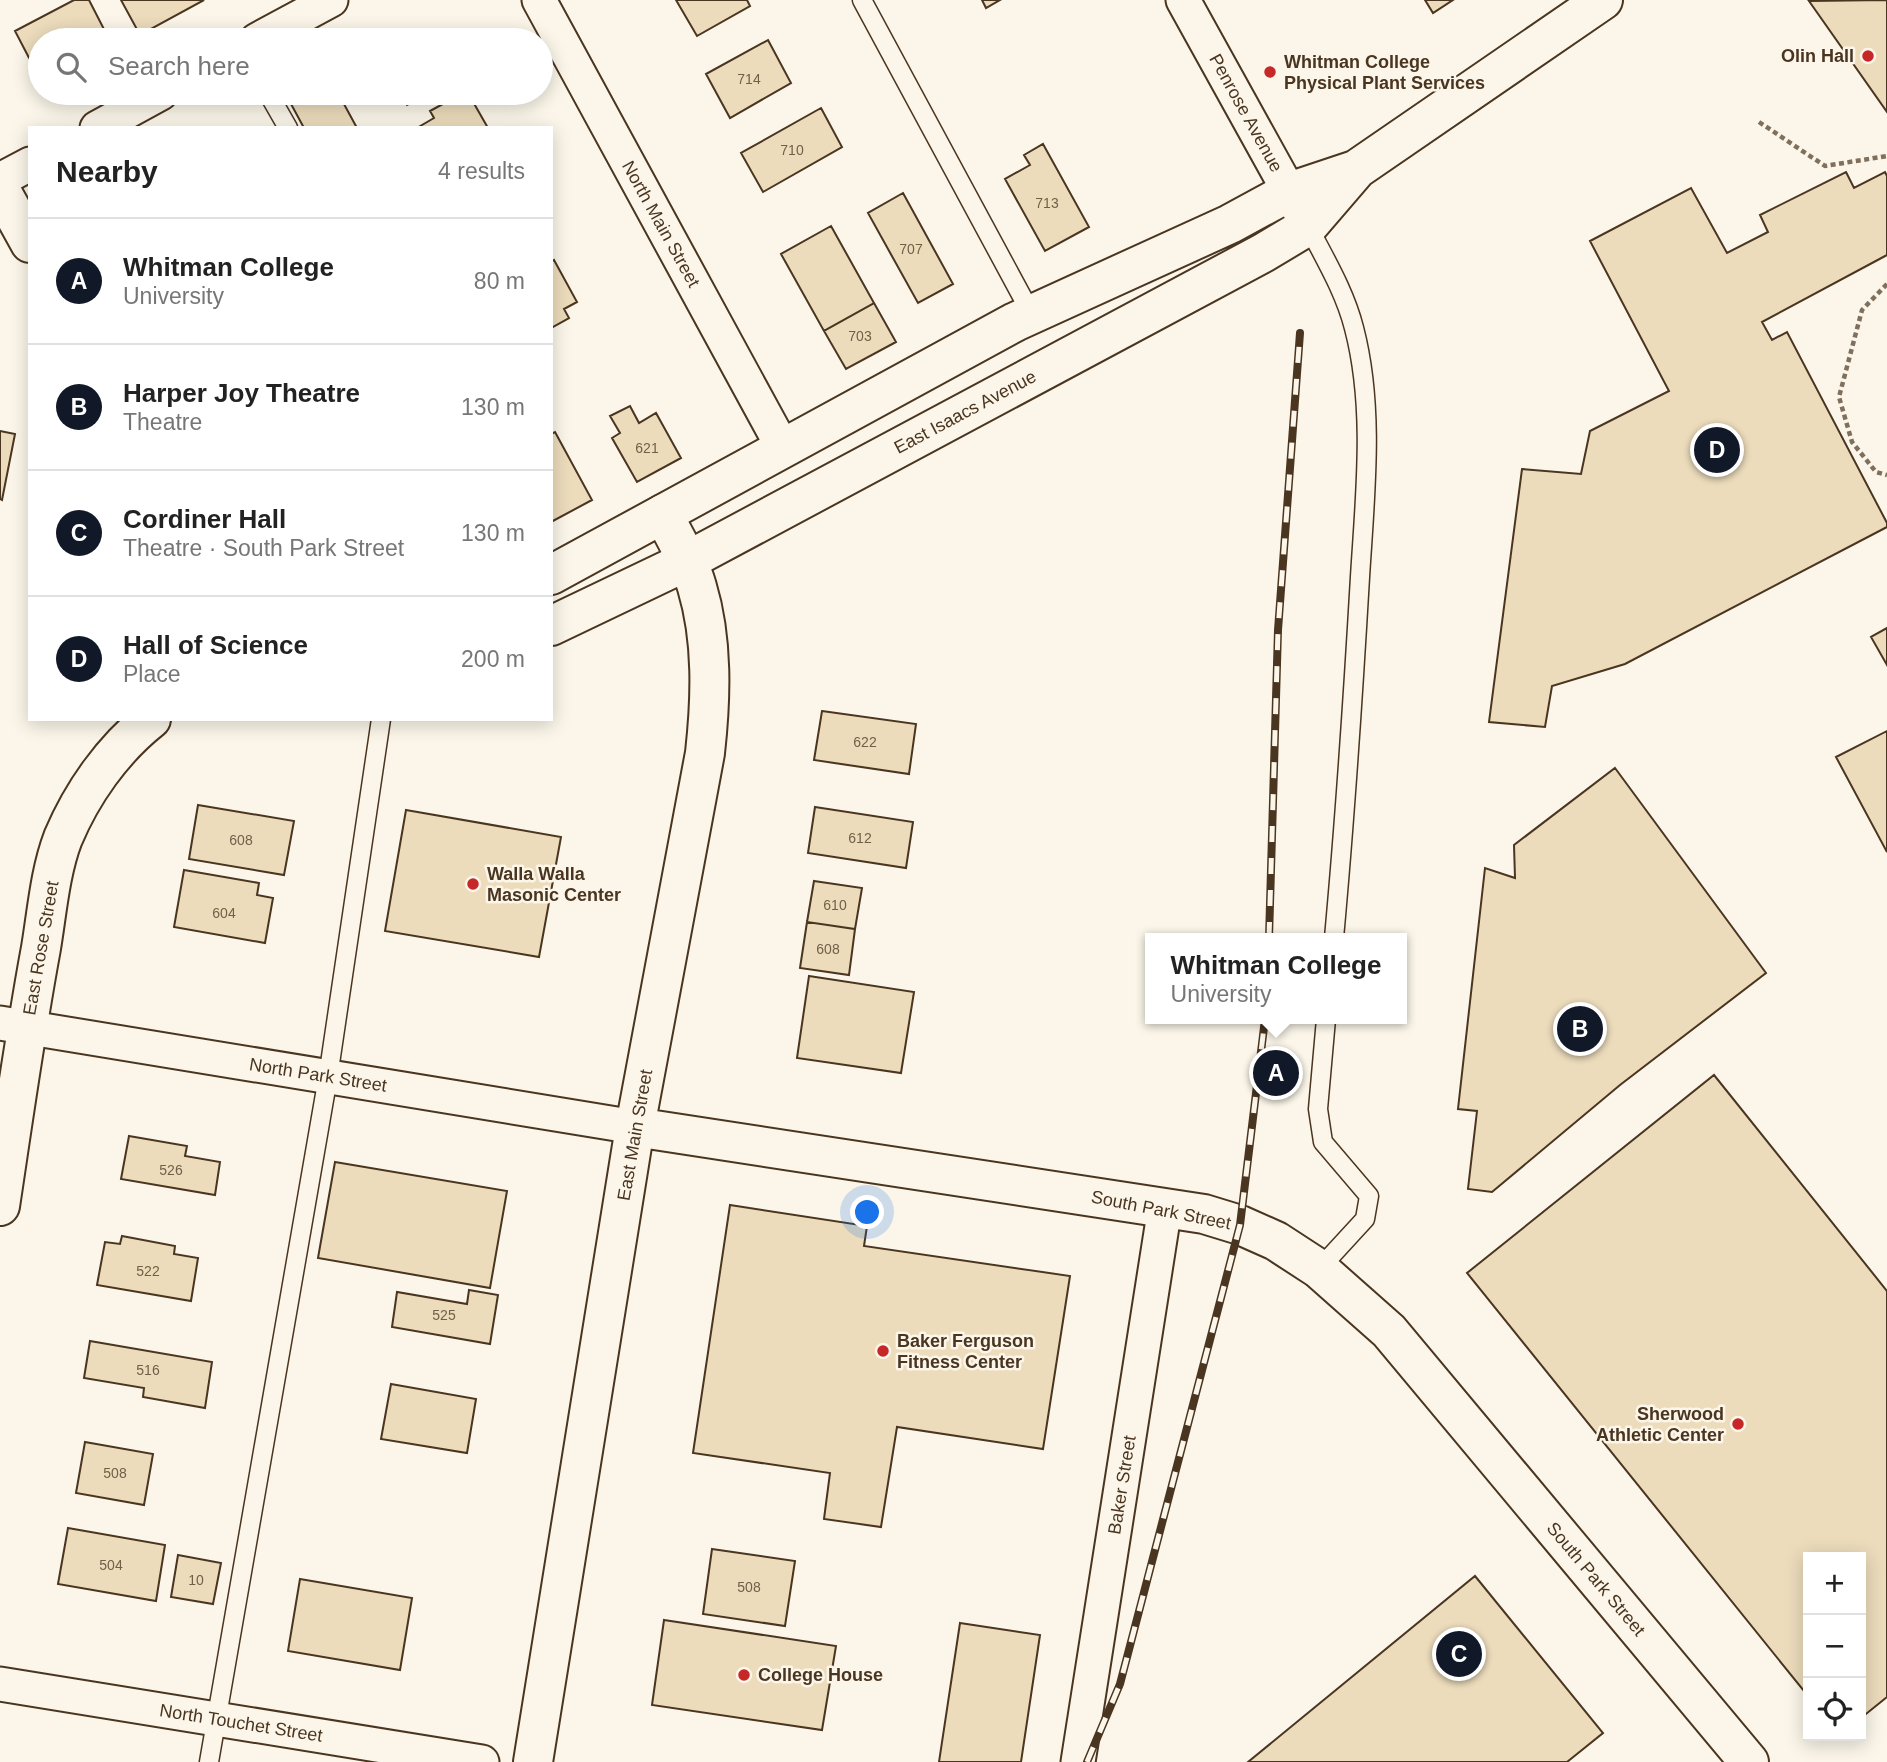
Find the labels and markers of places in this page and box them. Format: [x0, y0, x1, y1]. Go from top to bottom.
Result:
place label: Olin Hall [1781, 46, 1854, 66]
marker: Olin Hall [1860, 48, 1876, 64]
place label: Whitman College Physical Plant Services [1284, 52, 1485, 93]
marker: Whitman College Physical Plant Services [1262, 64, 1278, 80]
pin: D [1694, 424, 1740, 476]
place label: Walla Walla Masonic Center [487, 864, 621, 905]
marker: Walla Walla Masonic Center [465, 876, 481, 892]
pin: B [1557, 1003, 1603, 1055]
pin: A [1253, 1047, 1299, 1099]
place label: Baker Ferguson Fitness Center [897, 1331, 1034, 1372]
marker: Baker Ferguson Fitness Center [875, 1343, 891, 1359]
place label: Sherwood Athletic Center [1596, 1404, 1724, 1445]
marker: Sherwood Athletic Center [1730, 1416, 1746, 1432]
pin: C [1436, 1628, 1482, 1680]
place label: College House [758, 1665, 883, 1685]
marker: College House [736, 1667, 752, 1683]

